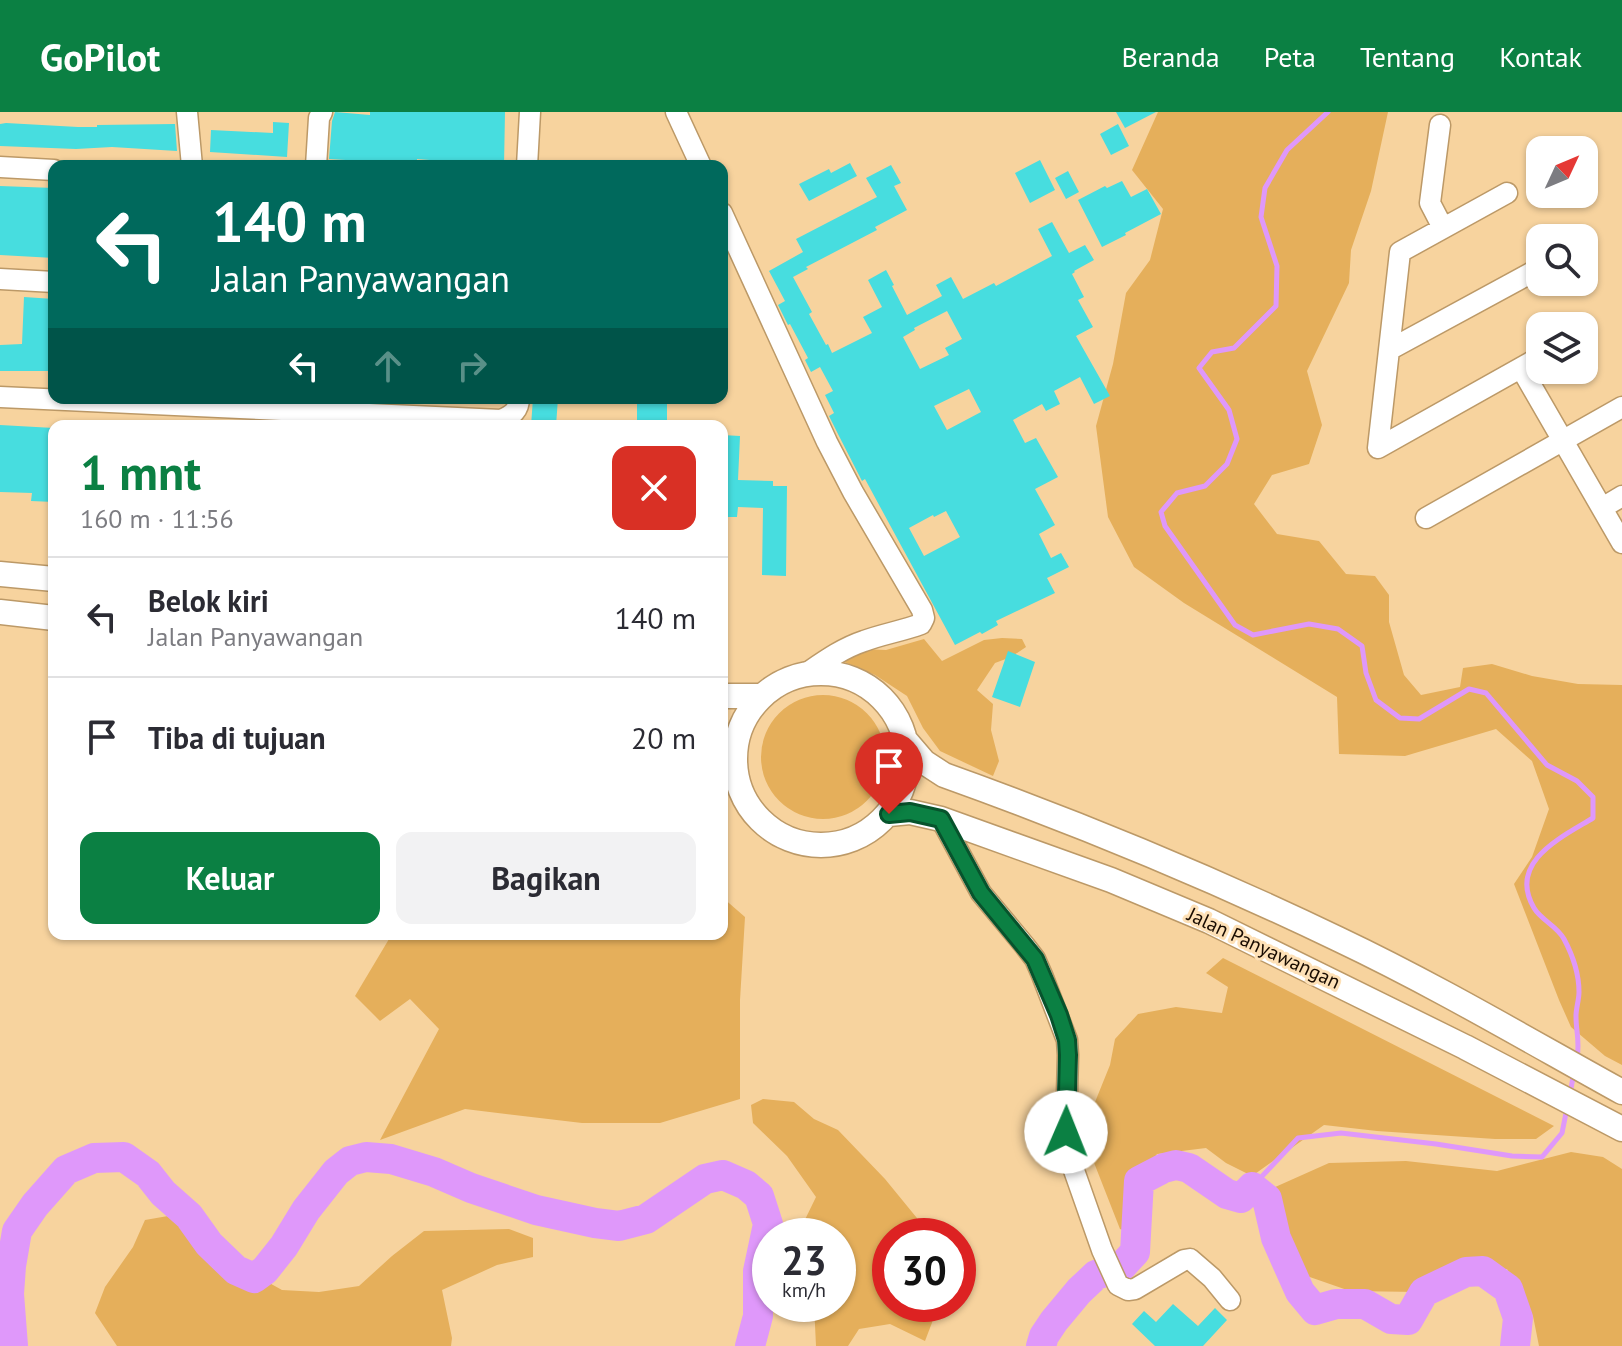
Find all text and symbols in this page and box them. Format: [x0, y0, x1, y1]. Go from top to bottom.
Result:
text: GoPilot [40, 32, 160, 81]
text: Beranda [1121, 38, 1220, 75]
text: Peta [1264, 38, 1316, 75]
text: Tentang [1360, 38, 1455, 75]
text: Kontak [1499, 38, 1582, 75]
north arrow [1526, 136, 1598, 208]
map controls [1526, 136, 1598, 384]
text: 140 m [212, 185, 367, 257]
icon: left [80, 192, 184, 296]
button: search [1526, 224, 1598, 296]
text: Jalan Panyawangan [212, 255, 510, 302]
button: layers [1526, 312, 1598, 384]
icon: left [282, 344, 326, 388]
icon: ahead [366, 344, 410, 388]
icon: right [450, 344, 494, 388]
text: 1 mnt [80, 441, 201, 503]
button: close [612, 446, 696, 530]
text: 160 m · 11:56 [80, 502, 234, 535]
text: Belok kiri [148, 581, 269, 620]
icon: left [80, 595, 124, 639]
text: 140 m [615, 598, 696, 637]
text: Jalan Panyawangan [148, 620, 363, 653]
icon: arrive [80, 715, 124, 759]
text: Tiba di tujuan [148, 718, 326, 757]
text: 20 m [631, 718, 696, 757]
pin [855, 732, 923, 814]
icon: arrive [867, 744, 911, 788]
button: Keluar [80, 832, 380, 924]
button: Bagikan [396, 832, 696, 924]
street label: Jalan Panyawangan [1183, 901, 1345, 995]
position arrow [1024, 1090, 1108, 1174]
speed limit sign: 30 [872, 1218, 976, 1322]
text: 23 [781, 1234, 827, 1286]
text: km/h [782, 1277, 826, 1303]

